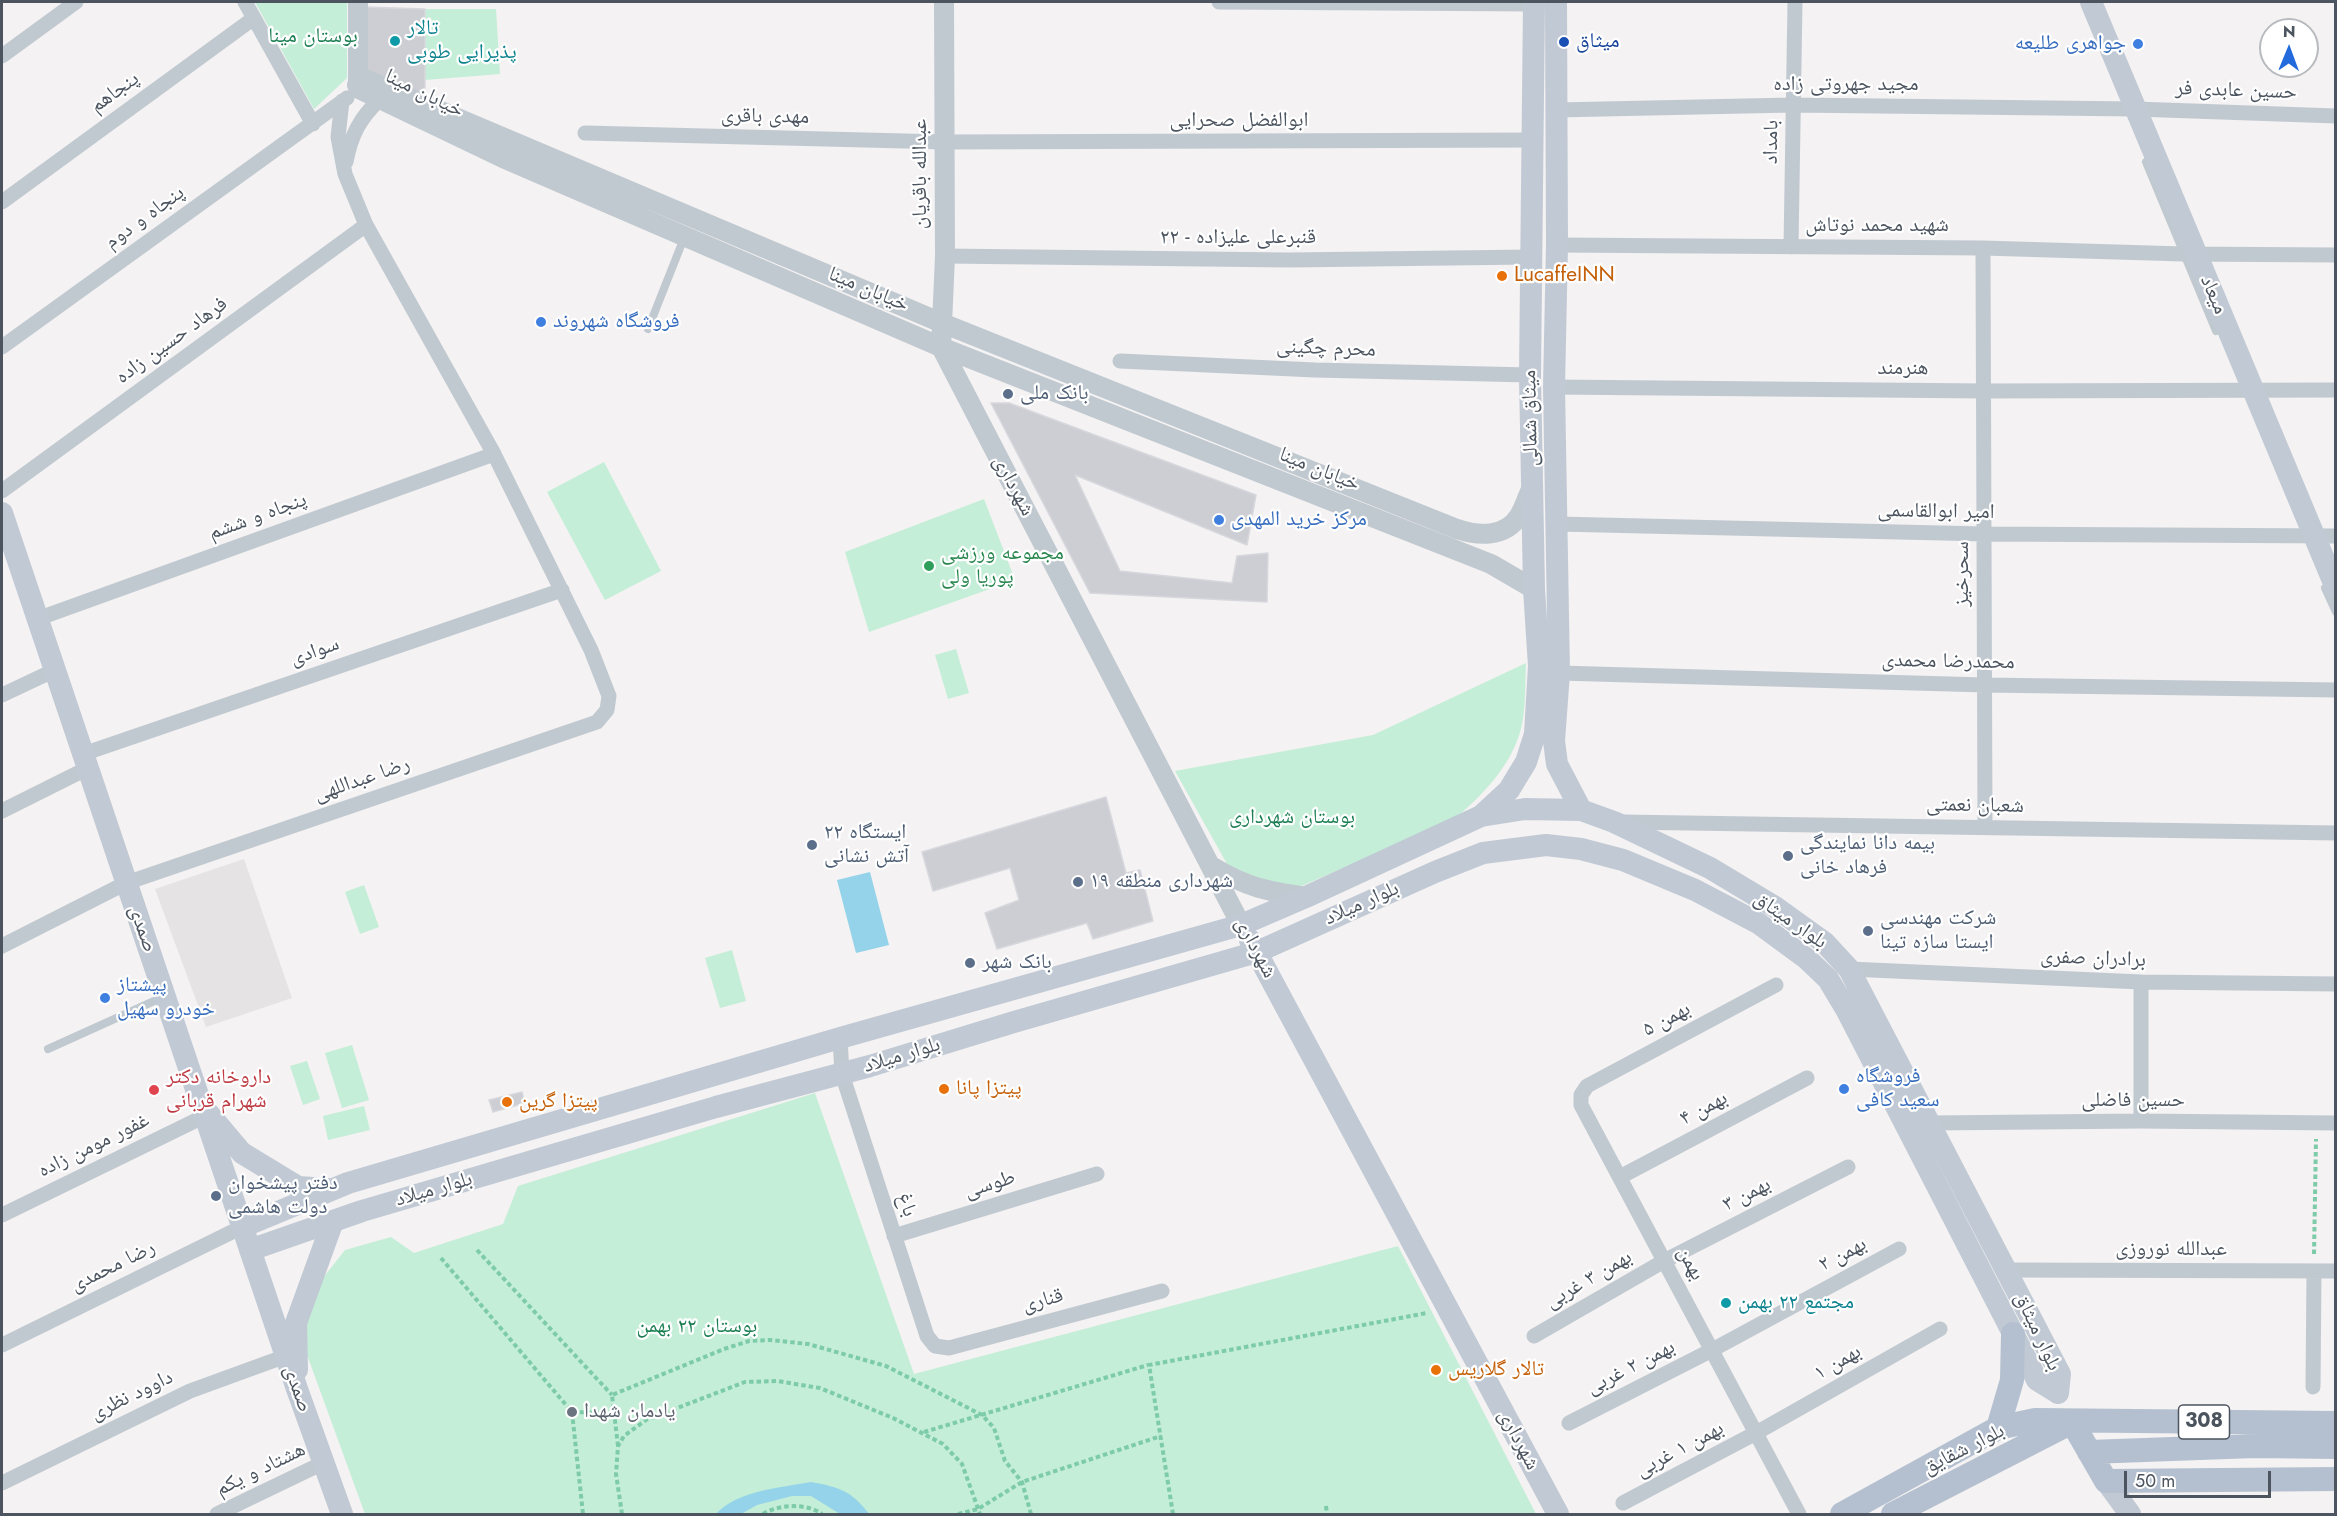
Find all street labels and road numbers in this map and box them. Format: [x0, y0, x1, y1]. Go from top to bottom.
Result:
street label: خیابان مینا [381, 64, 467, 124]
street label: پنجاهم [86, 67, 144, 119]
street label: مجید جهروتی زاده [1773, 72, 1919, 98]
street label: حسین عابدی‌ فر [2175, 76, 2297, 106]
street label: مهدی باقری [721, 104, 809, 130]
street label: ابوالفضل صحرایی [1170, 108, 1308, 134]
street label: عبدالله باقریان [908, 119, 934, 229]
street label: بامداد [1759, 120, 1785, 164]
street label: پنجاه و دوم [100, 181, 190, 255]
street label: شهید محمد نوتاش [1805, 213, 1949, 239]
street label: قنبرعلی علیزاده - ۲۲ [1160, 225, 1316, 251]
street label: خیابان مینا [824, 262, 912, 318]
street label: میعاد [2194, 272, 2232, 318]
street label: فرهاد حسین زاده [111, 292, 233, 390]
street label: محرم چگینی [1276, 335, 1376, 363]
street label: هنرمند [1878, 356, 1928, 382]
street label: میثاق شمالی [1518, 369, 1544, 467]
street label: خیابان مینا [1275, 442, 1363, 498]
street label: شهرداری [987, 451, 1039, 521]
street label: پنجاه و ششم [206, 488, 310, 546]
street label: امیر ابوالقاسمی [1877, 498, 1995, 526]
street label: سحرخیز [1950, 541, 1976, 607]
street label: سوادی [287, 632, 343, 672]
street label: محمدرضا محمدی [1881, 648, 2015, 676]
street label: رضا عبداللهی [311, 752, 413, 808]
street label: شعبان نعمتی [1926, 793, 2024, 819]
street label: بلوار میلاد [1321, 876, 1403, 932]
street label: بلوار میثاق [1748, 887, 1832, 955]
street label: صمدی [122, 902, 162, 956]
street label: شهرداری [1229, 913, 1281, 983]
street label: برادران صفری [2040, 945, 2146, 973]
street label: بهمن ۵ [1639, 997, 1695, 1043]
street label: بلوار میلاد [861, 1032, 943, 1080]
street label: بهمن ۴ [1676, 1086, 1732, 1132]
street label: حسین فاضلی [2081, 1088, 2185, 1114]
street label: غفور مومن زاده [34, 1108, 154, 1184]
street label: طوسی [961, 1165, 1019, 1205]
street label: بلوار میلاد [393, 1167, 475, 1213]
street label: بهمن ۳ [1719, 1172, 1775, 1218]
street label: باغ [890, 1190, 922, 1220]
street label: بهمن ۲ [1815, 1232, 1871, 1278]
street label: رضا محمدی [66, 1236, 160, 1298]
street label: عبدالله نوروزی [2115, 1237, 2227, 1263]
street label: بهمن [1671, 1243, 1709, 1285]
street label: بهمن ۳ غربی [1541, 1245, 1637, 1315]
street label: قناری [1020, 1283, 1066, 1319]
street label: بلوار میثاق [2008, 1289, 2066, 1375]
street label: بهمن ۲ غربی [1582, 1335, 1680, 1401]
street label: بهمن ۱ [1810, 1339, 1866, 1387]
street label: صمدی [277, 1362, 317, 1416]
street label: داوود نظری [87, 1365, 177, 1427]
street label: شهرداری [1492, 1405, 1544, 1475]
road number: 308 [2178, 1405, 2230, 1439]
street label: بهمن ۱ غربی [1632, 1416, 1728, 1484]
street label: بلوار شقایق [1919, 1419, 2009, 1481]
street label: هشتاد و یکم [212, 1438, 310, 1502]

